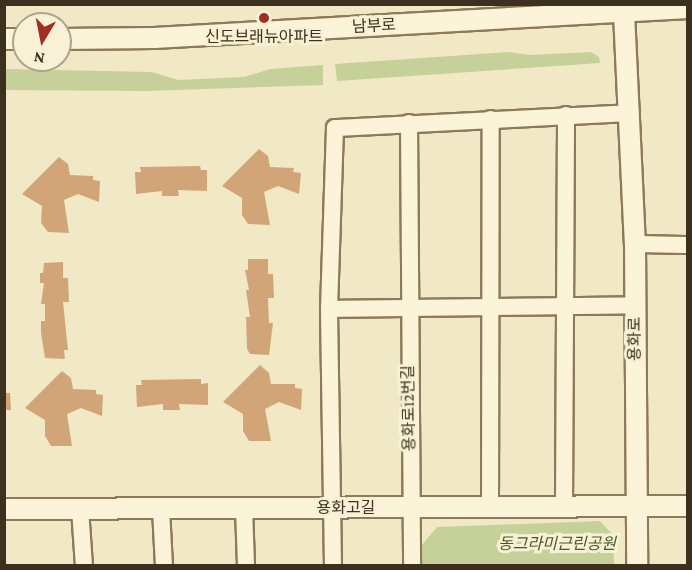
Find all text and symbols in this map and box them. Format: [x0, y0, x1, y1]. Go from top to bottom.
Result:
marker: 신도브래뉴아파트 [257, 11, 271, 25]
north arrow [12, 12, 72, 72]
street label: 남부로 [351, 15, 397, 37]
place label: 신도브래뉴아파트 [205, 27, 323, 47]
text: N [32, 49, 46, 68]
street label: 용화로 [625, 317, 645, 361]
street label: 용화로12번길 [399, 365, 419, 451]
street label: 용화고길 [317, 498, 375, 518]
park label: 동그라미근린공원 [498, 534, 616, 554]

